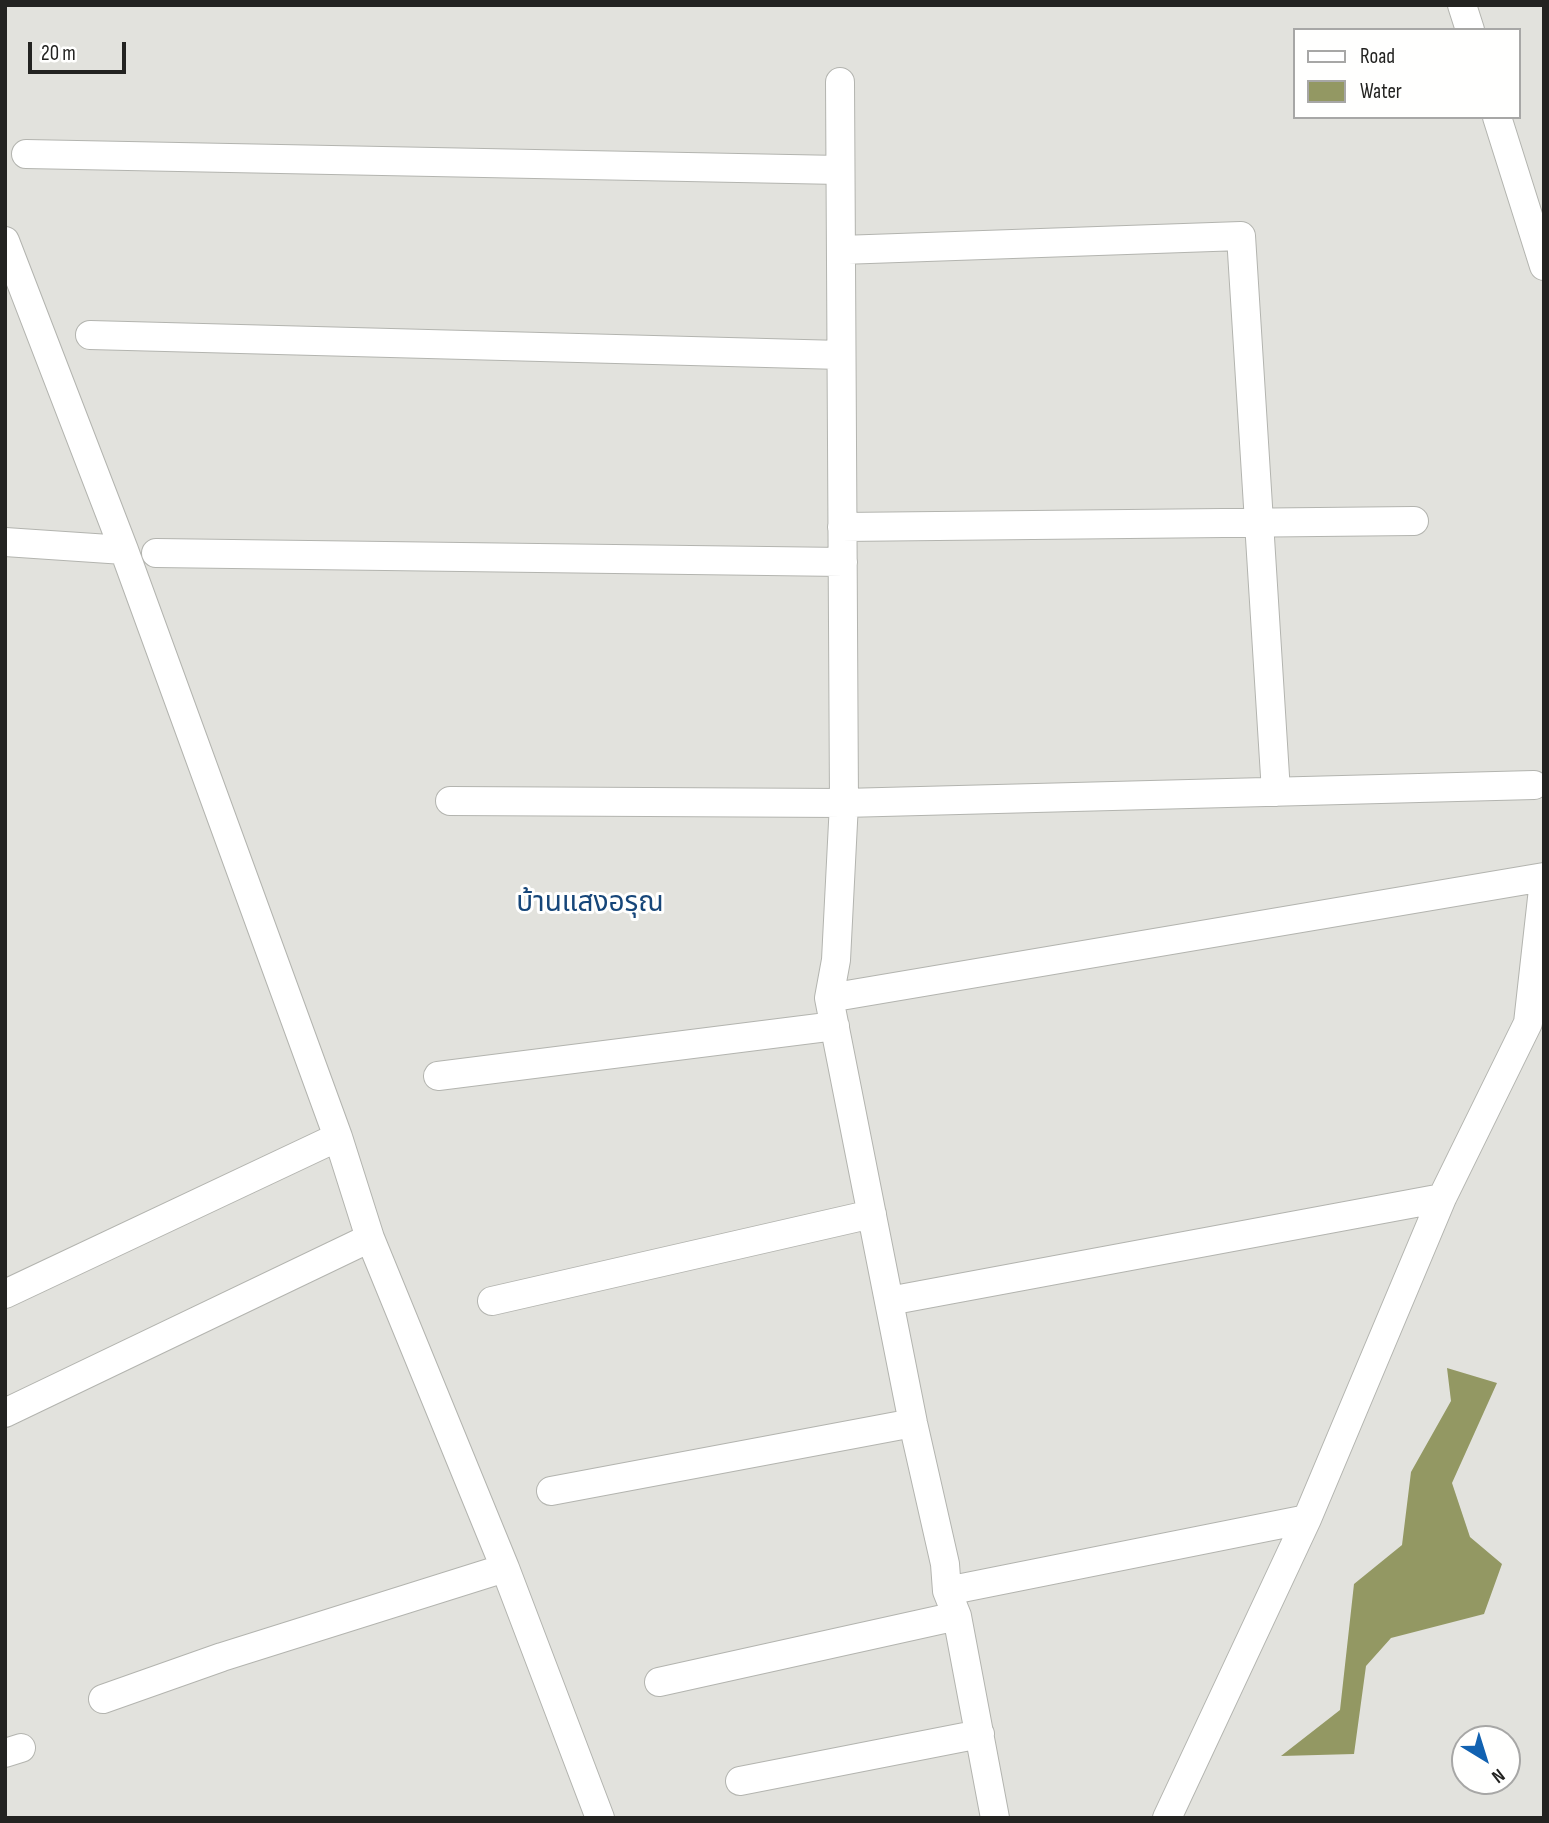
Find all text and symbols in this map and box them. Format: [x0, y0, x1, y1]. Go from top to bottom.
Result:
scale bar [32, 28, 130, 72]
legend [1294, 28, 1521, 119]
text: 20 m [41, 41, 76, 66]
text: Road [1360, 44, 1395, 69]
text: Water [1360, 79, 1402, 104]
district label: บ้านแสงอรุณ [516, 887, 664, 921]
north arrow [1451, 1725, 1521, 1795]
text: N [1487, 1763, 1509, 1788]

